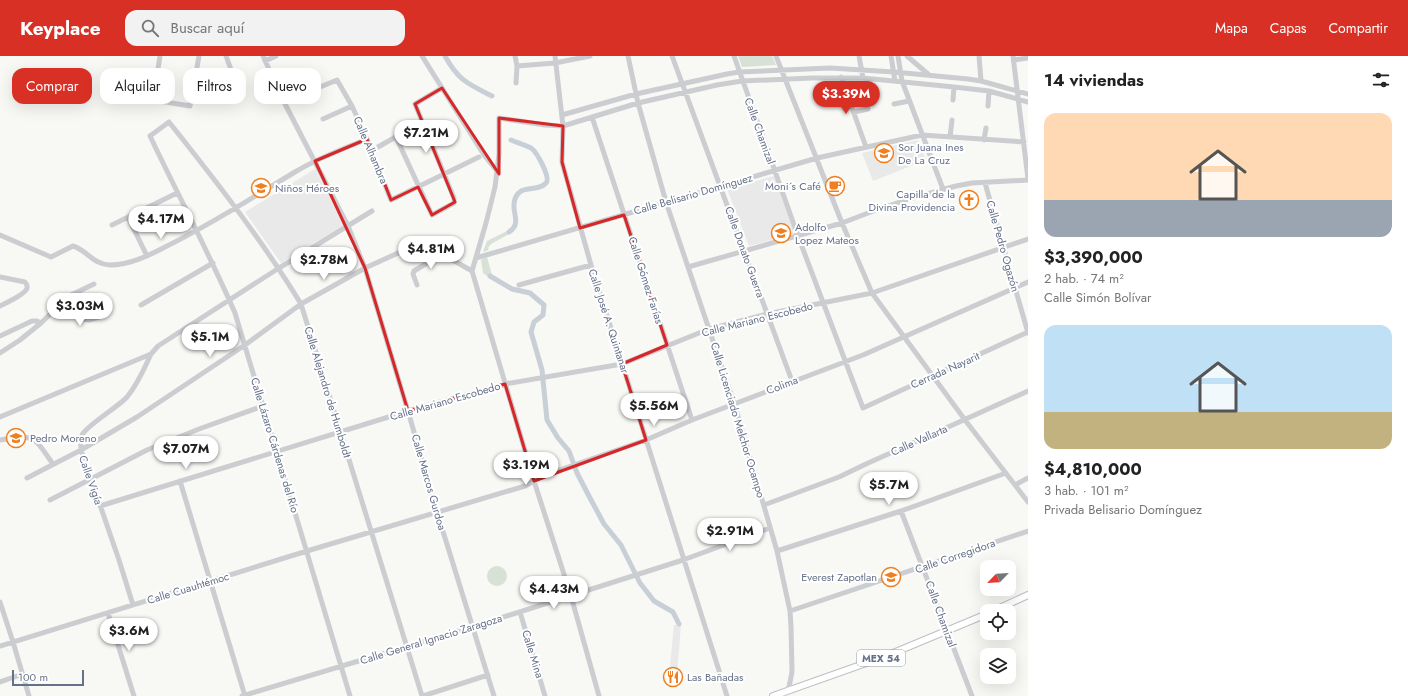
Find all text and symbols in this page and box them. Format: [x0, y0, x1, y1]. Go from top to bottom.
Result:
search box [125, 10, 405, 46]
text: Keyplace [20, 15, 101, 42]
icon: search [139, 17, 161, 39]
text: Buscar aquí [171, 17, 244, 39]
text: Mapa [1215, 18, 1248, 38]
text: Capas [1270, 18, 1307, 38]
text: Compartir [1329, 18, 1388, 38]
chip: Comprar [12, 68, 92, 104]
chip: Alquilar [100, 68, 175, 104]
chip: Filtros [183, 68, 246, 104]
chip: Nuevo [254, 68, 321, 104]
text: 14 viviendas [1044, 68, 1144, 92]
icon: filters [1370, 69, 1392, 91]
pin: $3.39M [813, 81, 879, 115]
text: $3.39M [822, 84, 870, 103]
street label: Calle Chamizal [741, 95, 779, 167]
street label: Calle Alhambra [350, 114, 392, 186]
pin: $7.21M [393, 120, 459, 154]
text: $7.21M [403, 123, 449, 142]
place label: Sor Juana Ines De La Cruz [898, 139, 964, 168]
icon: home [1182, 139, 1254, 211]
school or university icon: Sor Juana Ines De La Cruz [873, 142, 895, 164]
street label: Calle Belisario Domínguez [632, 169, 754, 219]
cafe icon: Moni´s Café [824, 175, 846, 197]
school or university icon: Niños Héroes [250, 177, 272, 199]
place label: Moni´s Café [765, 178, 821, 194]
place label: Niños Héroes [275, 180, 340, 196]
place label: Capilla de la Divina Providencia [869, 186, 955, 215]
church icon: Capilla de la Divina Providencia [958, 189, 980, 211]
street label: Calle Pedro Ogazón [982, 198, 1024, 294]
street label: Calle Donato Guerra [721, 204, 769, 300]
pin: $4.17M [128, 206, 194, 240]
text: $4.17M [137, 209, 185, 228]
place label: Adolfo Lopez Mateos [795, 219, 860, 248]
school or university icon: Adolfo Lopez Mateos [770, 222, 792, 244]
street label: Calle Gómez Farías [624, 234, 668, 326]
pin: $4.81M [398, 236, 464, 270]
text: $4.81M [407, 239, 455, 258]
text: $3,390,000 [1044, 245, 1143, 269]
pin: $2.78M [291, 247, 357, 281]
text: $2.78M [300, 250, 348, 269]
street label: Calle José A. Quintanar [585, 267, 634, 375]
text: 2 hab. · 74 m² [1044, 269, 1124, 288]
text: Calle Simón Bolívar [1044, 288, 1151, 307]
pin: $3.03M [47, 293, 113, 327]
text: $3.03M [56, 296, 104, 315]
street label: Calle Mariano Escobedo [700, 297, 814, 341]
pin: $5.1M [182, 324, 238, 358]
street label: Calle Alejandro de Humboldt [300, 324, 356, 460]
text: $5.1M [191, 327, 229, 346]
street label: Calle Licenciado Melchor Ocampo [707, 340, 769, 500]
street label: Cerrada Nayarit [908, 347, 982, 392]
icon: home [1182, 351, 1254, 423]
street label: Colima [764, 372, 800, 398]
street label: Calle Lázaro Cárdenas del Río [247, 375, 303, 515]
street label: Calle Mariano Escobedo [388, 378, 502, 424]
pin: $5.56M [621, 393, 687, 427]
text: $5.56M [629, 396, 679, 415]
street label: Calle Vallarta [888, 420, 950, 460]
school or university icon: Pedro Moreno [5, 427, 27, 449]
place label: Pedro Moreno [30, 430, 97, 446]
street label: Calle Marcos Gurdoa [408, 432, 450, 532]
pin: $7.07M [153, 436, 219, 470]
text: $7.07M [163, 439, 209, 458]
pin: $3.19M [493, 452, 559, 486]
street label: Calle Vigía [75, 453, 107, 507]
text: $3.19M [502, 455, 550, 474]
text: $4,810,000 [1044, 457, 1142, 481]
pin: $5.7M [861, 472, 917, 506]
text: $5.7M [869, 475, 909, 494]
text: 3 hab. · 101 m² [1044, 481, 1128, 500]
text: Privada Belisario Domínguez [1044, 500, 1202, 519]
pin: $2.91M [697, 518, 763, 552]
text: $2.91M [706, 521, 754, 540]
street label: Calle Corregidora [913, 535, 997, 577]
north arrow [980, 560, 1016, 596]
map controls [980, 560, 1016, 684]
school or university icon: Everest Zapotlan [880, 566, 902, 588]
street label: Calle Cuauhtémoc [145, 568, 231, 608]
place label: Everest Zapotlan [801, 569, 877, 585]
pin: $4.43M [521, 576, 587, 610]
street label: Calle Chamizal [922, 578, 960, 650]
text: $4.43M [529, 579, 579, 598]
button: locate [980, 604, 1016, 640]
street label: Calle General Ignacio Zaragoza [358, 610, 504, 668]
pin: $3.6M [101, 618, 157, 652]
text: $3.6M [109, 621, 149, 640]
street label: Calle Mina [518, 628, 548, 680]
button: layers [980, 648, 1016, 684]
road number: MEX 54 [857, 650, 905, 666]
restaurant icon: Las Bañadas [662, 666, 684, 688]
scale bar [12, 668, 84, 687]
text: 100 m [18, 669, 48, 685]
place label: Las Bañadas [687, 669, 744, 685]

